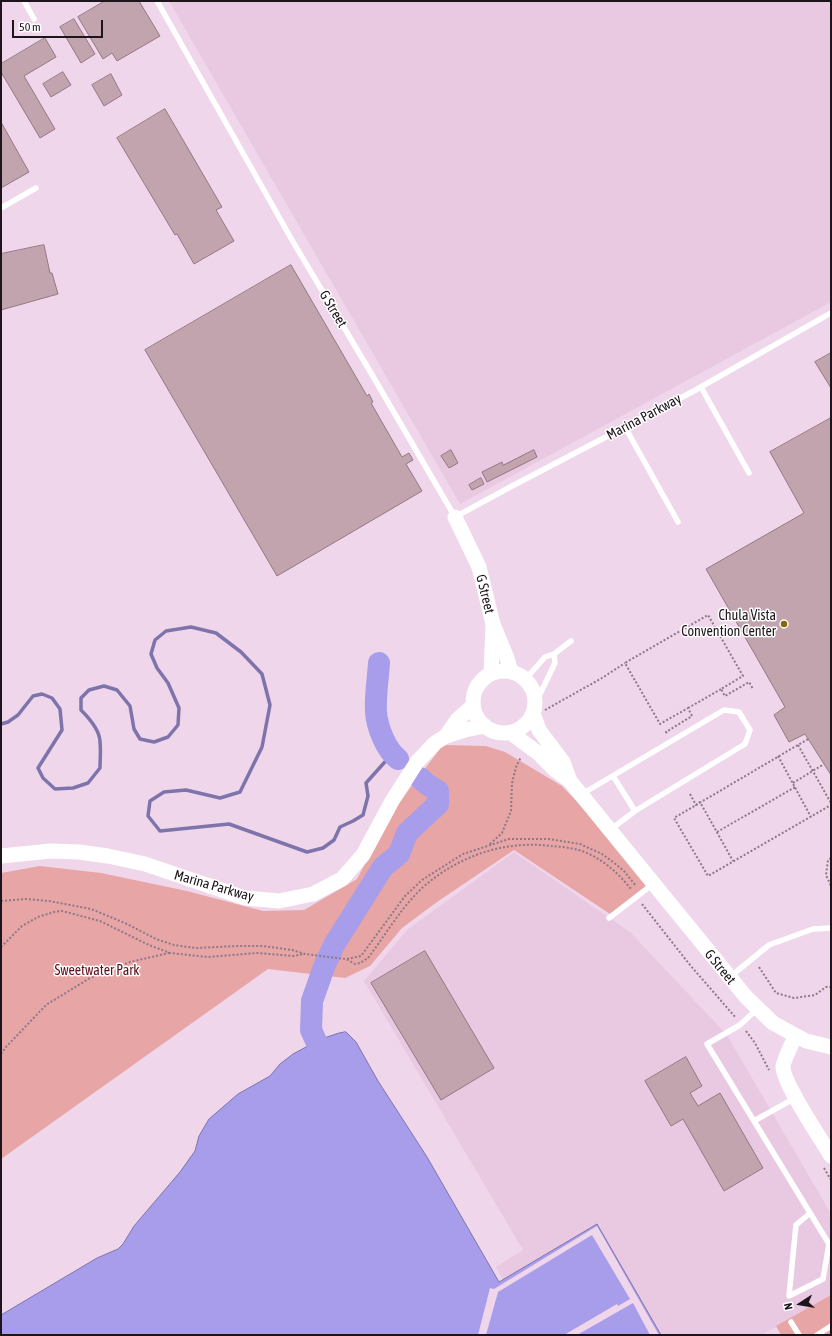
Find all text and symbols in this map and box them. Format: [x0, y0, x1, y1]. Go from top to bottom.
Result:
scale bar [14, 12, 105, 38]
text: 50 m [19, 20, 41, 34]
street label: G Street [315, 288, 351, 330]
street label: Marina Parkway [604, 390, 684, 444]
street label: G Street [472, 573, 498, 615]
place label: Chula Vista Convention Center [681, 608, 776, 640]
marker: Chula Vista Convention Center [779, 619, 789, 629]
street label: Marina Parkway [172, 867, 256, 905]
street label: G Street [701, 946, 739, 988]
park label: Sweetwater Park [54, 963, 140, 979]
north arrow [780, 1284, 820, 1324]
text: N [782, 1302, 795, 1311]

